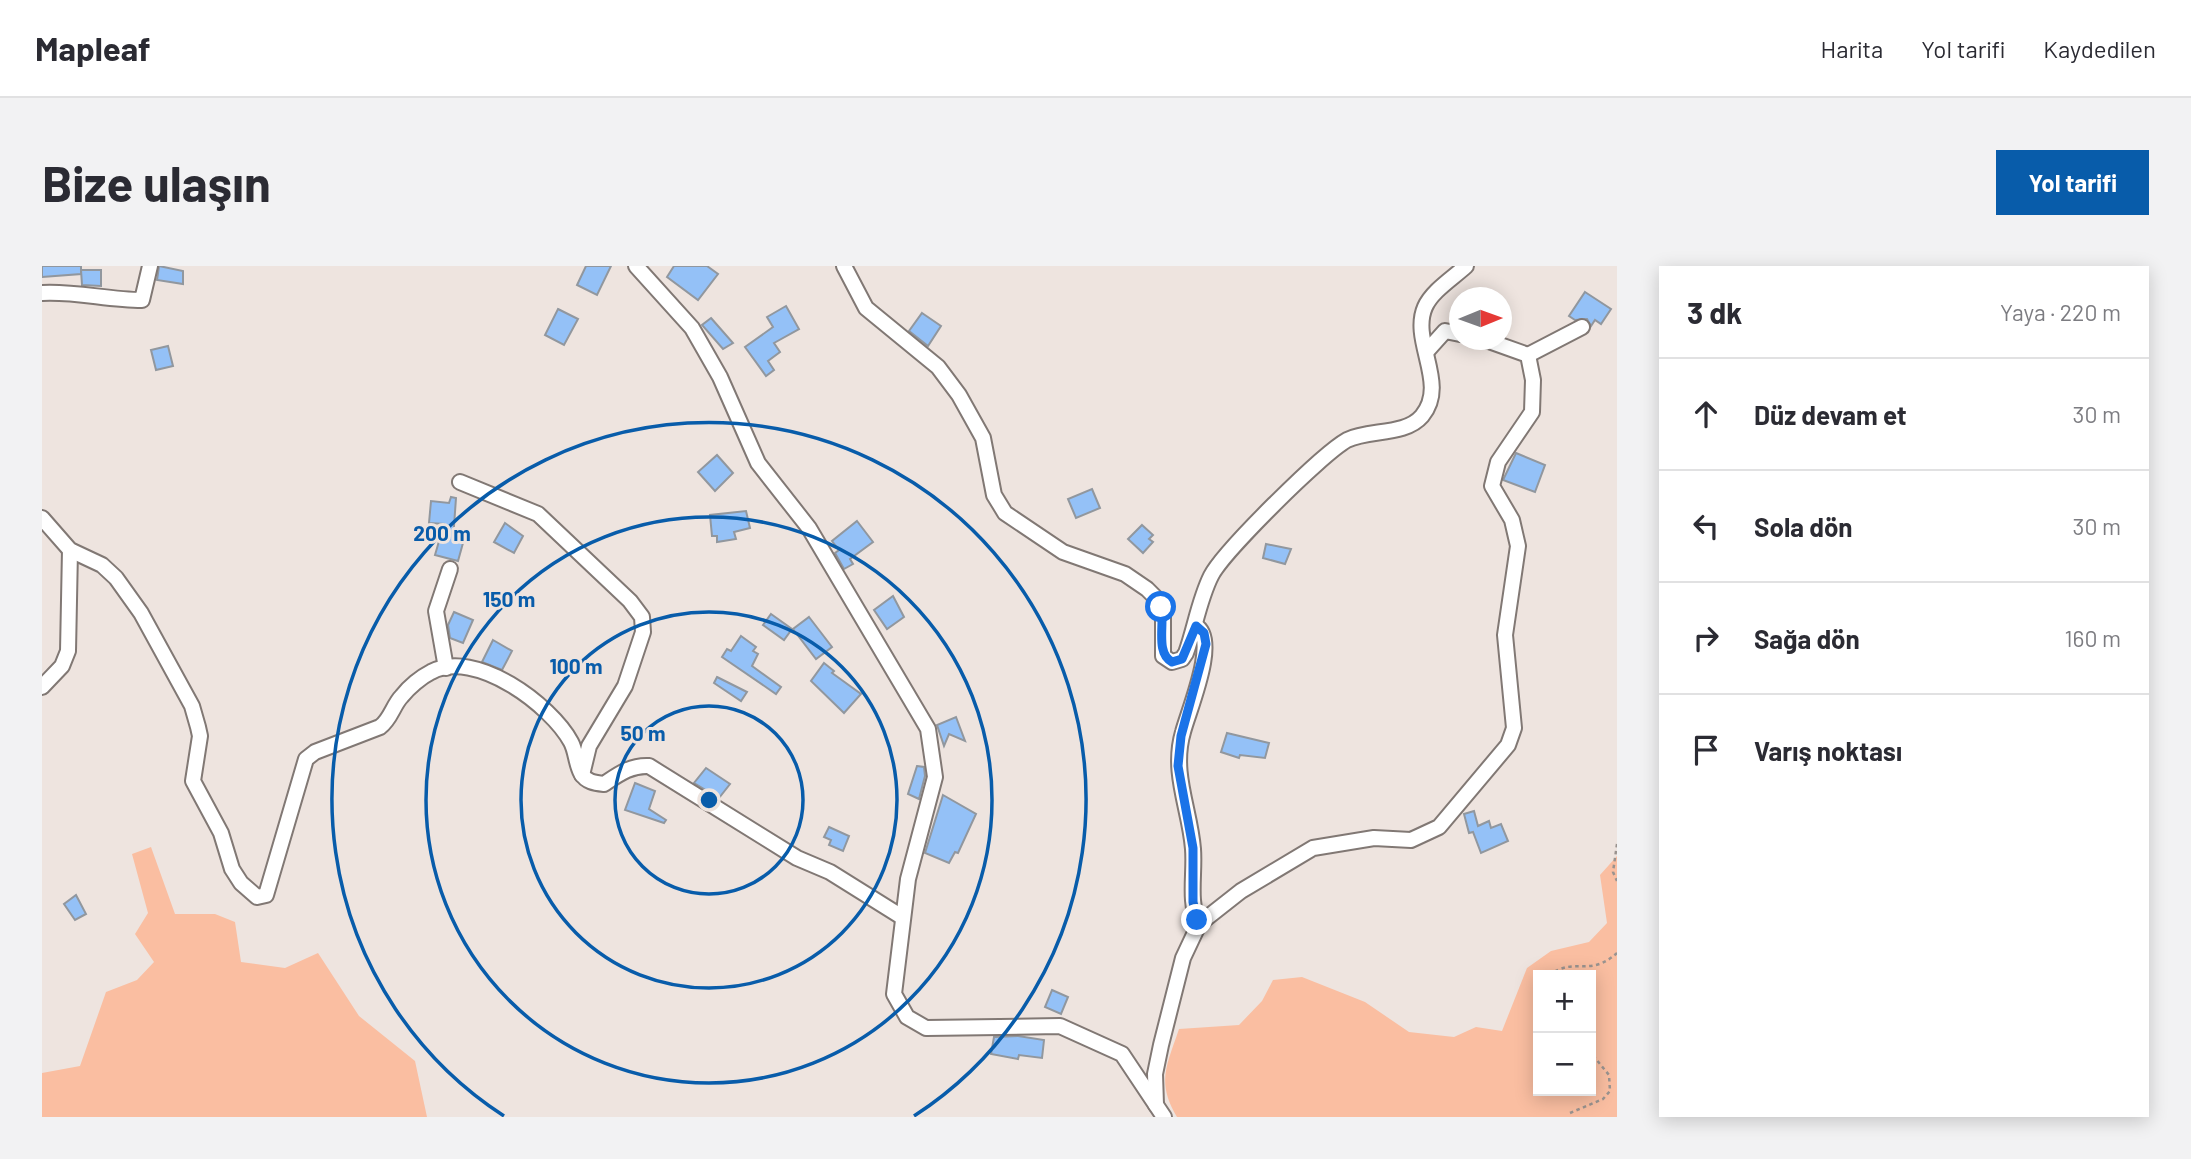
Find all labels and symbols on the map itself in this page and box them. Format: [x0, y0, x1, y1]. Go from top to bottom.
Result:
north arrow [1449, 287, 1512, 350]
text: 200 m [413, 520, 471, 545]
text: 150 m [483, 586, 535, 611]
route start [1145, 591, 1176, 622]
text: 100 m [549, 653, 603, 678]
text: 50 m [620, 720, 666, 745]
centre of rings [697, 788, 721, 812]
route end [1181, 904, 1212, 935]

